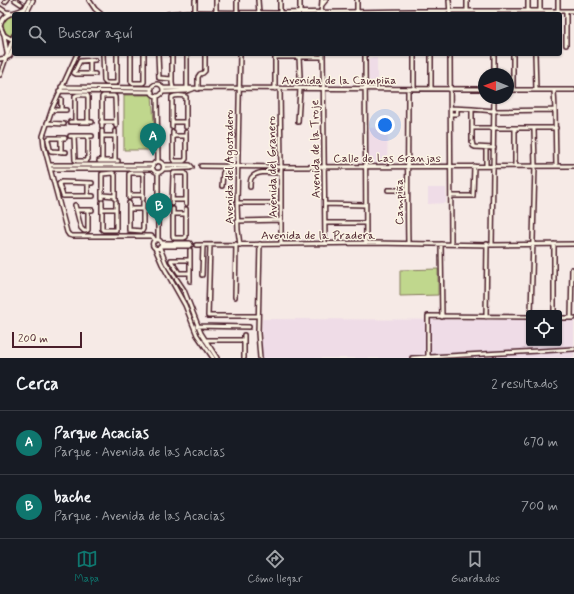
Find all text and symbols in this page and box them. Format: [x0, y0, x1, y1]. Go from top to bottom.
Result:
search box [12, 12, 562, 56]
icon: search [26, 23, 48, 45]
text: Buscar aquí [58, 24, 133, 44]
north arrow [478, 68, 514, 104]
street label: Avenida de la Campiña [282, 73, 396, 89]
street label: Avenida de la Troje [307, 100, 325, 198]
street label: Avenida del Agostadero [222, 109, 238, 224]
your location [375, 115, 395, 135]
street label: Avenida del Granero [264, 116, 282, 218]
pin: A [140, 123, 166, 156]
street label: Calle de Las Granjas [333, 151, 441, 167]
street label: Campiña [392, 179, 408, 225]
pin: B [146, 193, 172, 226]
street label: Avenida de la Pradera [261, 228, 376, 244]
map controls [526, 310, 562, 346]
button: locate [526, 310, 562, 346]
scale bar [12, 330, 82, 349]
text: 200 m [18, 332, 48, 346]
text: Cerca [16, 373, 59, 395]
text: 2 resultados [491, 376, 558, 393]
text: Parque Acacias [54, 424, 149, 444]
text: A [25, 434, 33, 451]
text: 670 m [523, 434, 558, 451]
text: Parque · Avenida de las Acacias [54, 444, 225, 461]
text: bache [54, 488, 91, 508]
text: B [25, 498, 33, 515]
text: 700 m [521, 498, 558, 515]
text: Parque · Avenida de las Acacias [54, 508, 225, 525]
tab: Mapa [74, 548, 99, 586]
tab: Cómo llegar [248, 548, 303, 586]
tab: Guardados [451, 548, 500, 586]

